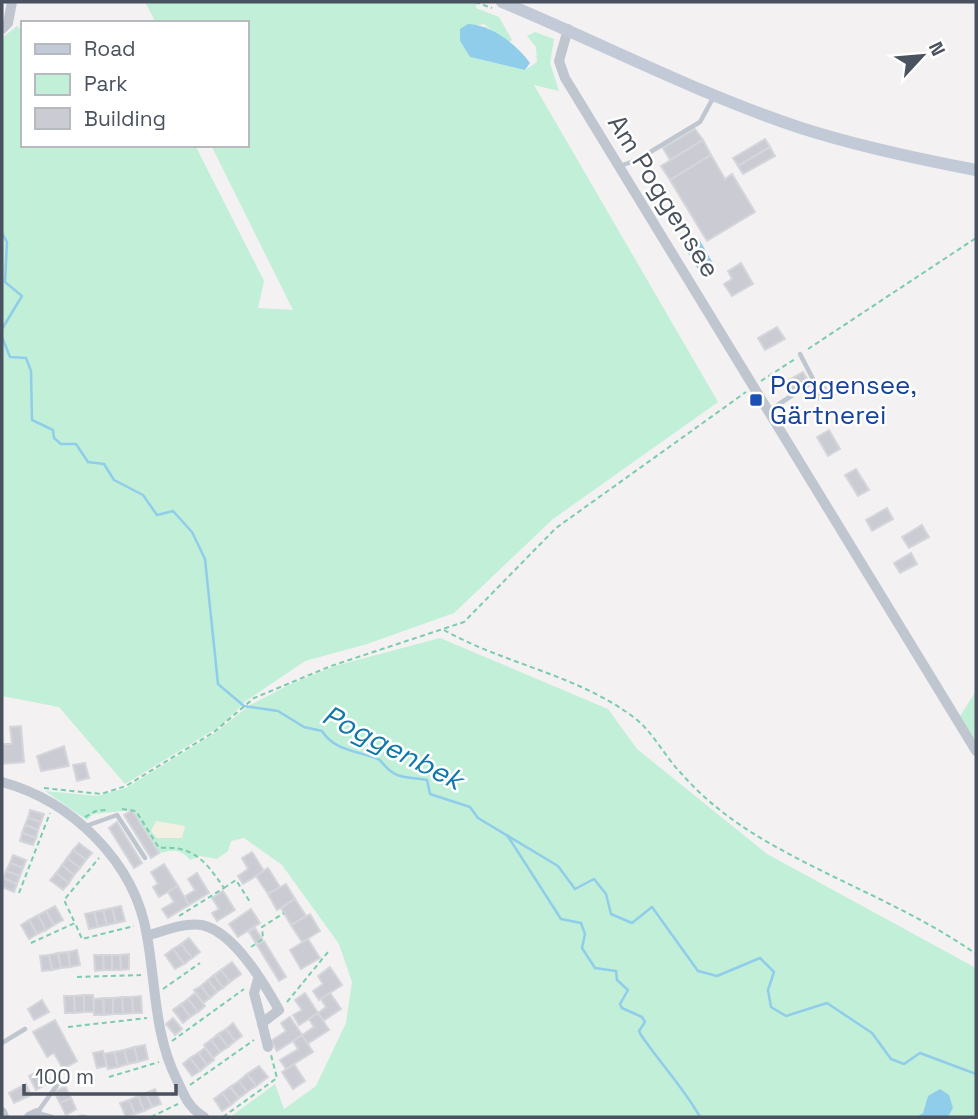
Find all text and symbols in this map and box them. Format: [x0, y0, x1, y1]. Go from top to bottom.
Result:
legend [21, 21, 248, 147]
north arrow [887, 21, 957, 91]
text: Road [84, 35, 136, 62]
text: N [923, 38, 951, 60]
text: Park [84, 70, 128, 97]
text: Building [84, 105, 166, 132]
street label: Am Poggensee [600, 108, 728, 284]
place label: Poggensee, Gärtnerei [770, 368, 917, 432]
marker: Poggensee, Gärtnerei [748, 392, 764, 408]
water label: Poggenbek [317, 696, 472, 799]
scale bar [24, 1052, 177, 1096]
text: 100 m [35, 1063, 94, 1090]

